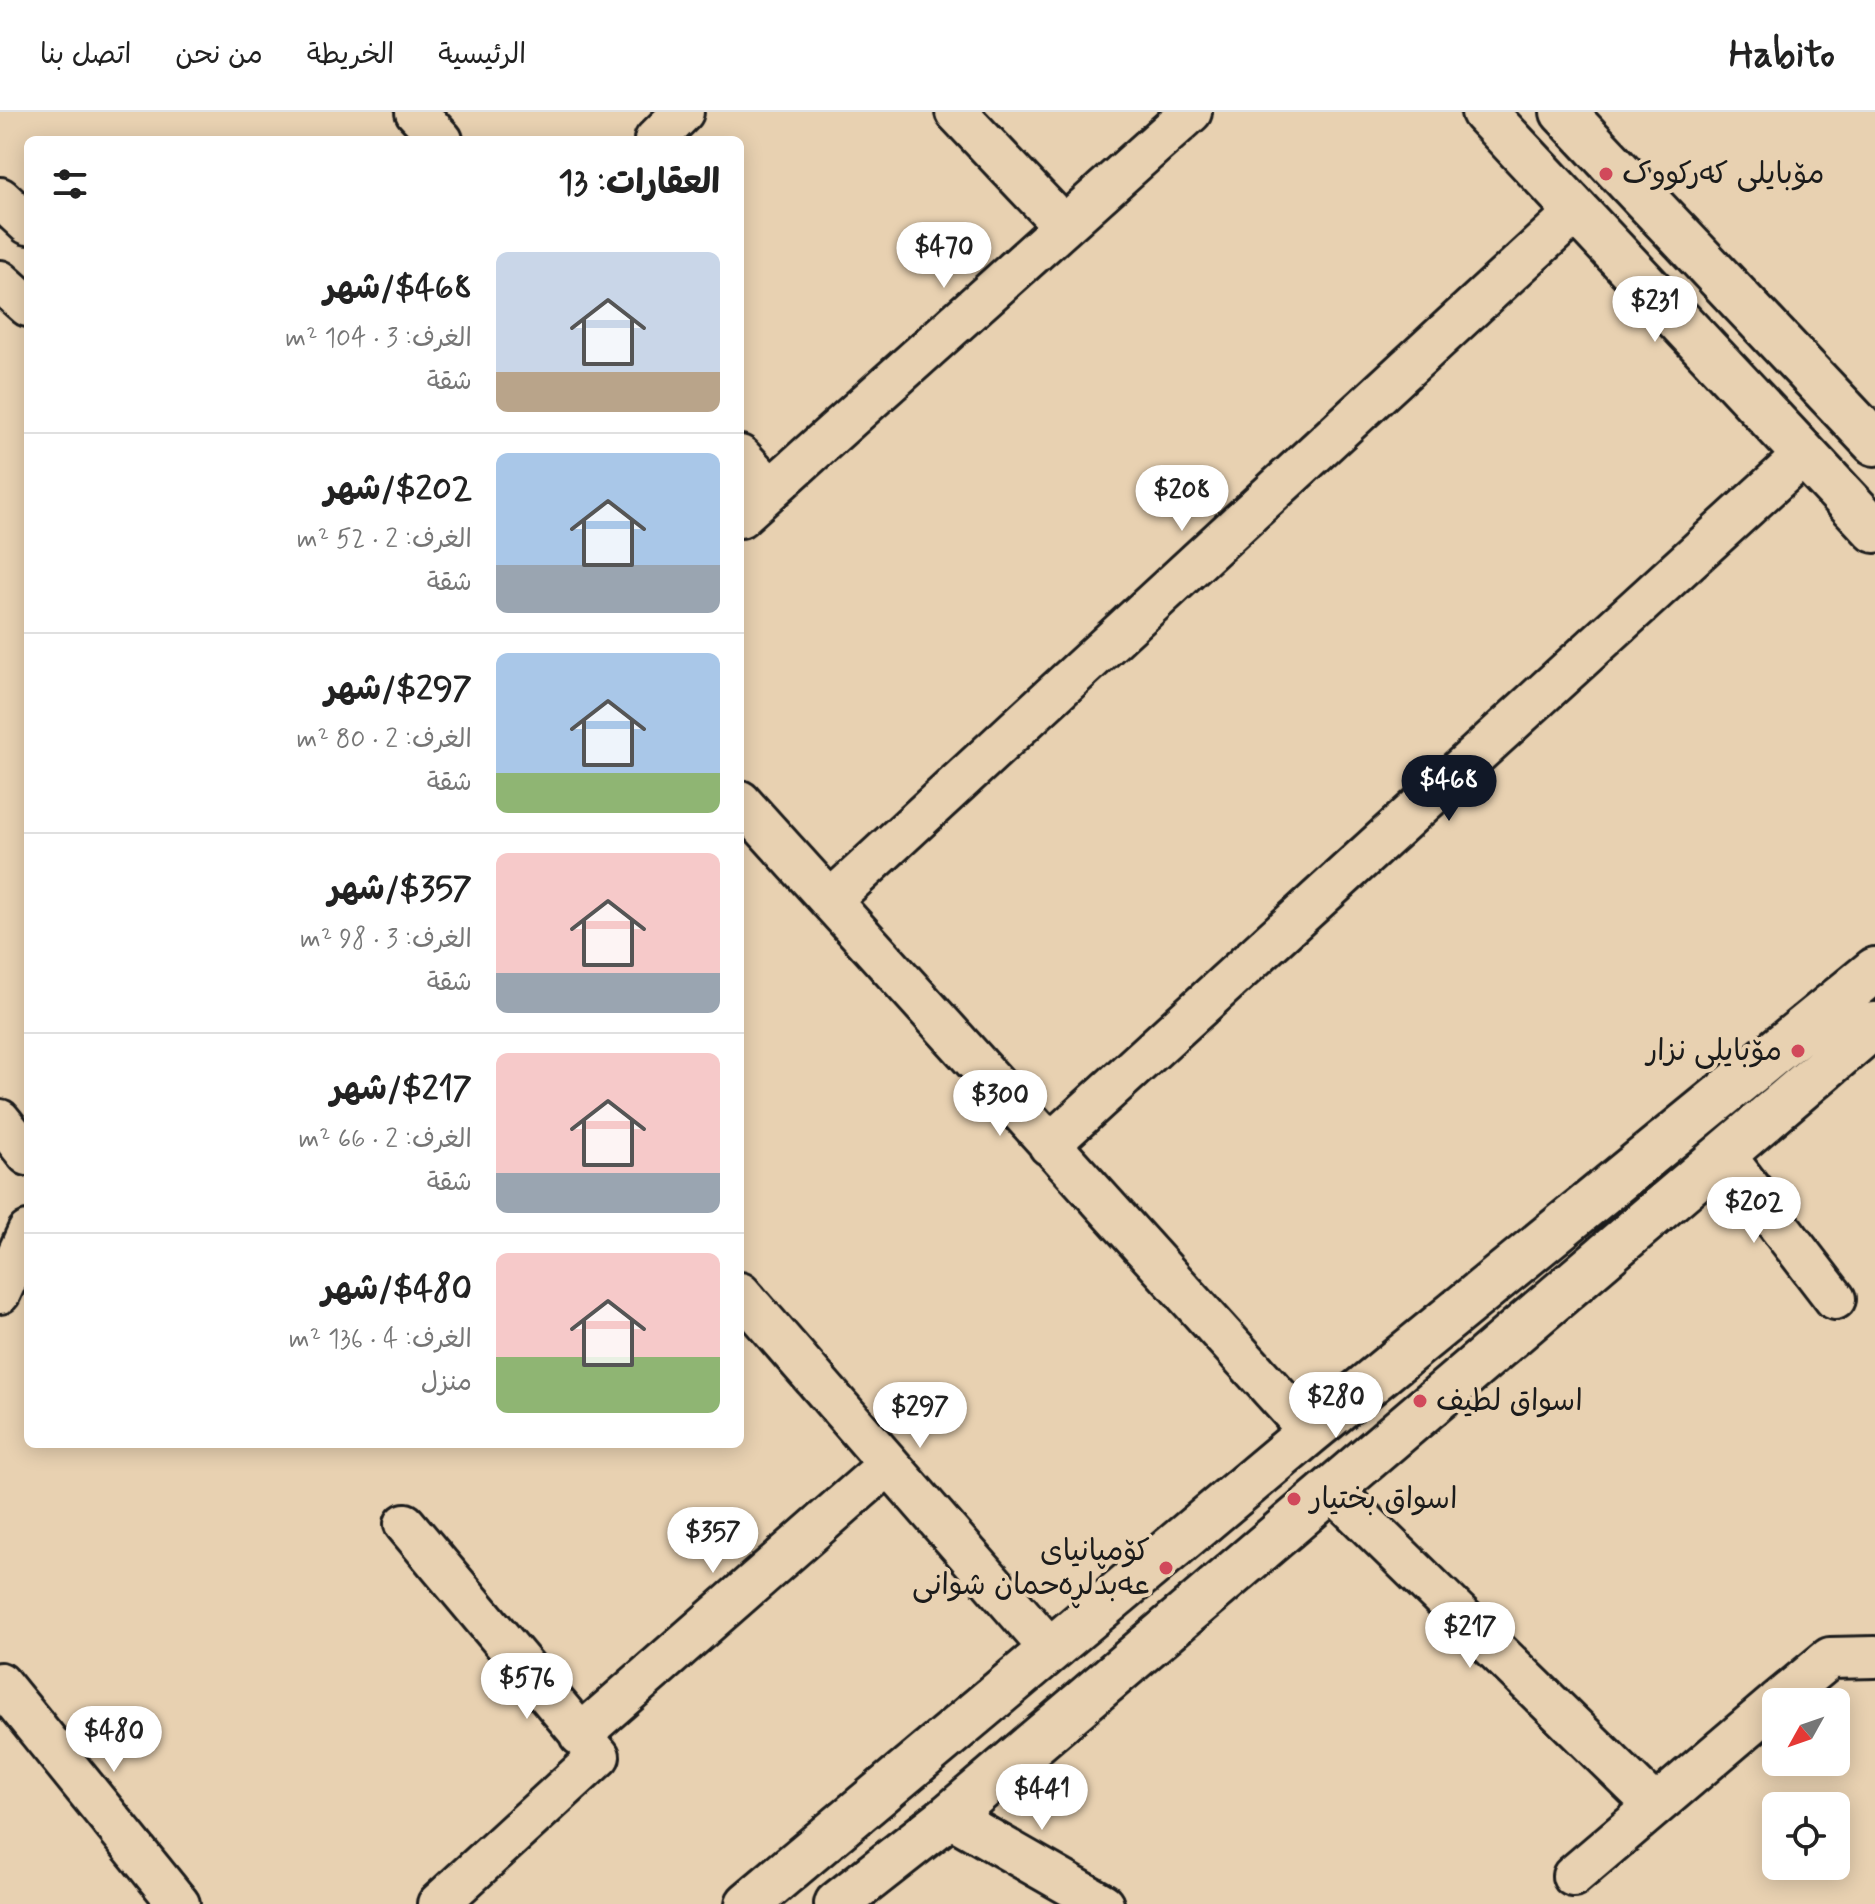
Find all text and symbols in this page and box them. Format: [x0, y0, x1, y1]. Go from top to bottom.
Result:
text: Habito [1729, 31, 1835, 80]
text: اتصل بنا [40, 37, 131, 74]
text: من نحن [175, 37, 263, 74]
text: الخريطة [307, 37, 394, 74]
text: الرئيسية [438, 37, 526, 74]
place label: مۆبایلی کەرکووک [1622, 155, 1824, 194]
text: العقارات: 13 [558, 161, 720, 206]
icon: filters [48, 162, 92, 206]
marker: مۆبایلی کەرکووک [1597, 165, 1615, 183]
pin: $470 [897, 222, 991, 290]
text: $470 [914, 231, 974, 265]
text: $468/شهر [324, 266, 472, 311]
pin: $231 [1608, 276, 1702, 344]
icon: home [560, 284, 656, 380]
text: $231 [1630, 285, 1680, 319]
text: الغرف: 3 · 104 m² [285, 322, 472, 356]
text: شقة [427, 365, 472, 399]
pin: $208 [1135, 465, 1229, 533]
text: $202/شهر [324, 467, 472, 512]
text: $208 [1154, 474, 1210, 508]
icon: home [560, 485, 656, 581]
text: الغرف: 2 · 52 m² [297, 523, 472, 557]
text: شقة [427, 566, 472, 600]
text: $297/شهر [325, 667, 472, 712]
icon: home [560, 685, 656, 781]
text: الغرف: 2 · 80 m² [297, 723, 472, 757]
pin: $468 [1402, 755, 1496, 823]
text: $468 [1420, 764, 1478, 798]
text: شقة [427, 766, 472, 800]
text: $357/شهر [328, 867, 472, 912]
icon: home [560, 885, 656, 981]
text: الغرف: 3 · 98 m² [300, 923, 472, 957]
text: شقة [427, 966, 472, 1000]
place label: مۆبایلی نزار [1644, 1032, 1782, 1071]
marker: مۆبایلی نزار [1789, 1042, 1807, 1060]
text: $217/شهر [330, 1067, 472, 1112]
pin: $300 [953, 1070, 1047, 1138]
text: $300 [971, 1079, 1029, 1113]
icon: home [560, 1085, 656, 1181]
text: الغرف: 2 · 66 m² [298, 1123, 472, 1157]
text: شقة [427, 1166, 472, 1200]
pin: $202 [1707, 1177, 1801, 1245]
text: $202 [1725, 1186, 1783, 1220]
text: $480/شهر [322, 1267, 472, 1312]
icon: home [560, 1285, 656, 1381]
text: الغرف: 4 · 136 m² [289, 1323, 472, 1357]
text: منزل [421, 1366, 472, 1400]
pin: $280 [1289, 1372, 1383, 1440]
text: $280 [1307, 1381, 1365, 1415]
pin: $297 [873, 1382, 967, 1450]
place label: اسواق لطيف [1436, 1382, 1583, 1421]
text: $297 [891, 1391, 949, 1425]
marker: اسواق لطيف [1411, 1392, 1429, 1410]
place label: اسواق بختيار [1307, 1480, 1458, 1519]
marker: اسواق بختيار [1285, 1490, 1303, 1508]
pin: $357 [666, 1507, 760, 1575]
text: $357 [685, 1516, 741, 1550]
place label: کۆمپانیای عەبدلڕەحمان شوانی [912, 1532, 1150, 1609]
marker: کۆمپانیای عەبدلڕەحمان شوانی [1157, 1559, 1175, 1577]
pin: $217 [1423, 1602, 1517, 1670]
text: $217 [1443, 1611, 1497, 1645]
pin: $576 [480, 1653, 574, 1721]
text: $576 [499, 1662, 555, 1696]
north arrow [1762, 1688, 1850, 1776]
map controls [1762, 1688, 1850, 1880]
pin: $480 [67, 1706, 161, 1774]
text: $480 [84, 1715, 144, 1749]
pin: $441 [995, 1764, 1089, 1832]
text: $441 [1014, 1773, 1070, 1807]
button: locate [1762, 1792, 1850, 1880]

